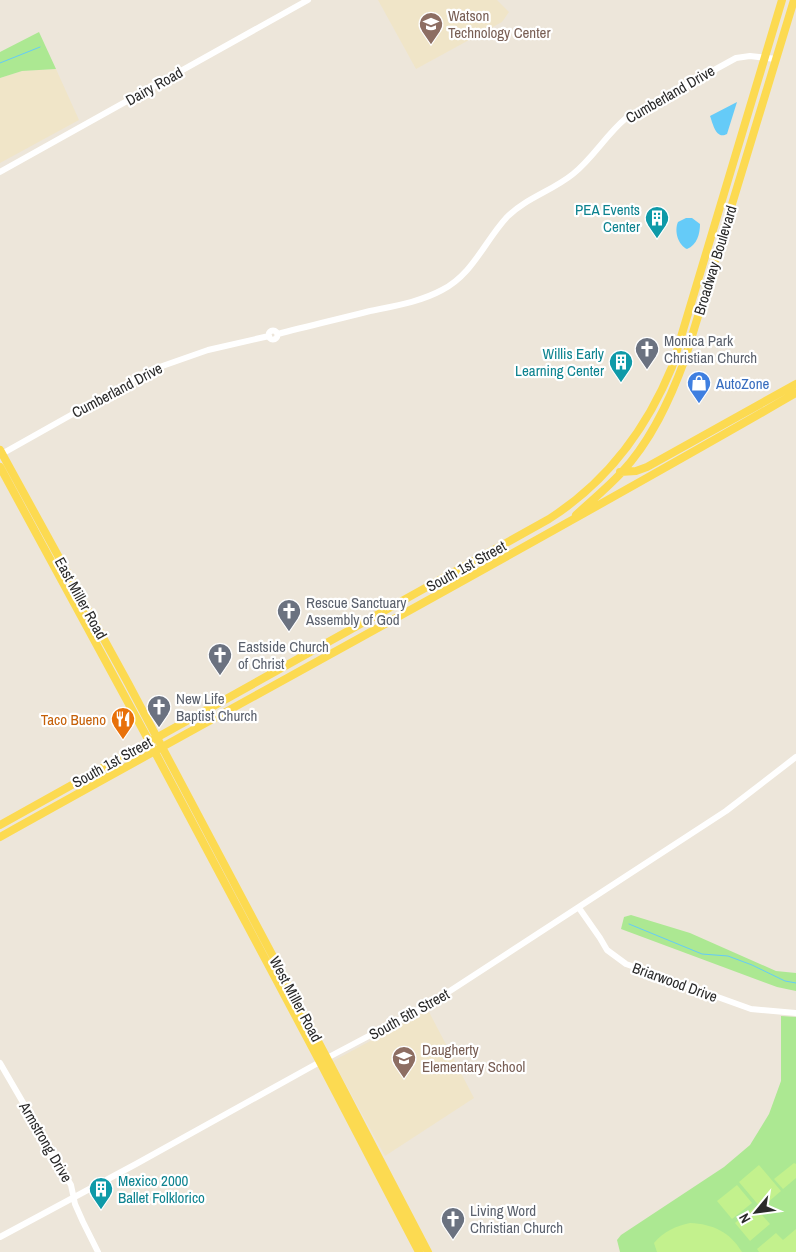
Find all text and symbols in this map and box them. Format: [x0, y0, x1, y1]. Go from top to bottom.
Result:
place label: Watson Technology Center [448, 5, 551, 43]
school or university icon: Watson Technology Center [418, 11, 444, 45]
street label: Cumberland Drive [622, 60, 719, 128]
street label: Dairy Road [122, 62, 186, 110]
place label: PEA Events Center [575, 199, 640, 237]
street label: Broadway Boulevard [688, 203, 742, 317]
building icon: PEA Events Center [644, 205, 670, 239]
place label: Monica Park Christian Church [664, 330, 757, 368]
church icon: Monica Park Christian Church [634, 336, 660, 370]
place label: Willis Early Learning Center [515, 343, 605, 381]
building icon: Willis Early Learning Center [608, 349, 634, 383]
street label: Cumberland Drive [68, 357, 166, 423]
shop icon: AutoZone [686, 370, 712, 404]
place label: AutoZone [715, 373, 770, 394]
street label: South 1st Street [422, 535, 510, 597]
street label: East Miller Road [50, 553, 112, 643]
place label: Rescue Sanctuary Assembly of God [305, 592, 407, 630]
church icon: Rescue Sanctuary Assembly of God [276, 598, 302, 632]
place label: Eastside Church of Christ [238, 636, 329, 674]
church icon: Eastside Church of Christ [207, 642, 233, 676]
place label: New Life Baptist Church [176, 688, 257, 726]
church icon: New Life Baptist Church [146, 694, 172, 728]
restaurant icon: Taco Bueno [110, 706, 136, 740]
place label: Taco Bueno [41, 709, 106, 730]
street label: South 1st Street [68, 731, 156, 793]
street label: West Miller Road [265, 953, 327, 1045]
street label: Briarwood Drive [630, 957, 720, 1007]
street label: South 5th Street [365, 983, 453, 1045]
place label: Daugherty Elementary School [422, 1039, 525, 1077]
school or university icon: Daugherty Elementary School [391, 1045, 417, 1079]
street label: Armstrong Drive [14, 1097, 78, 1186]
place label: Mexico 2000 Ballet Folklorico [118, 1170, 205, 1208]
building icon: Mexico 2000 Ballet Folklorico [88, 1176, 114, 1210]
north arrow [731, 1187, 781, 1237]
place label: Living Word Christian Church [470, 1200, 563, 1238]
church icon: Living Word Christian Church [440, 1206, 466, 1240]
text: N [735, 1210, 755, 1226]

